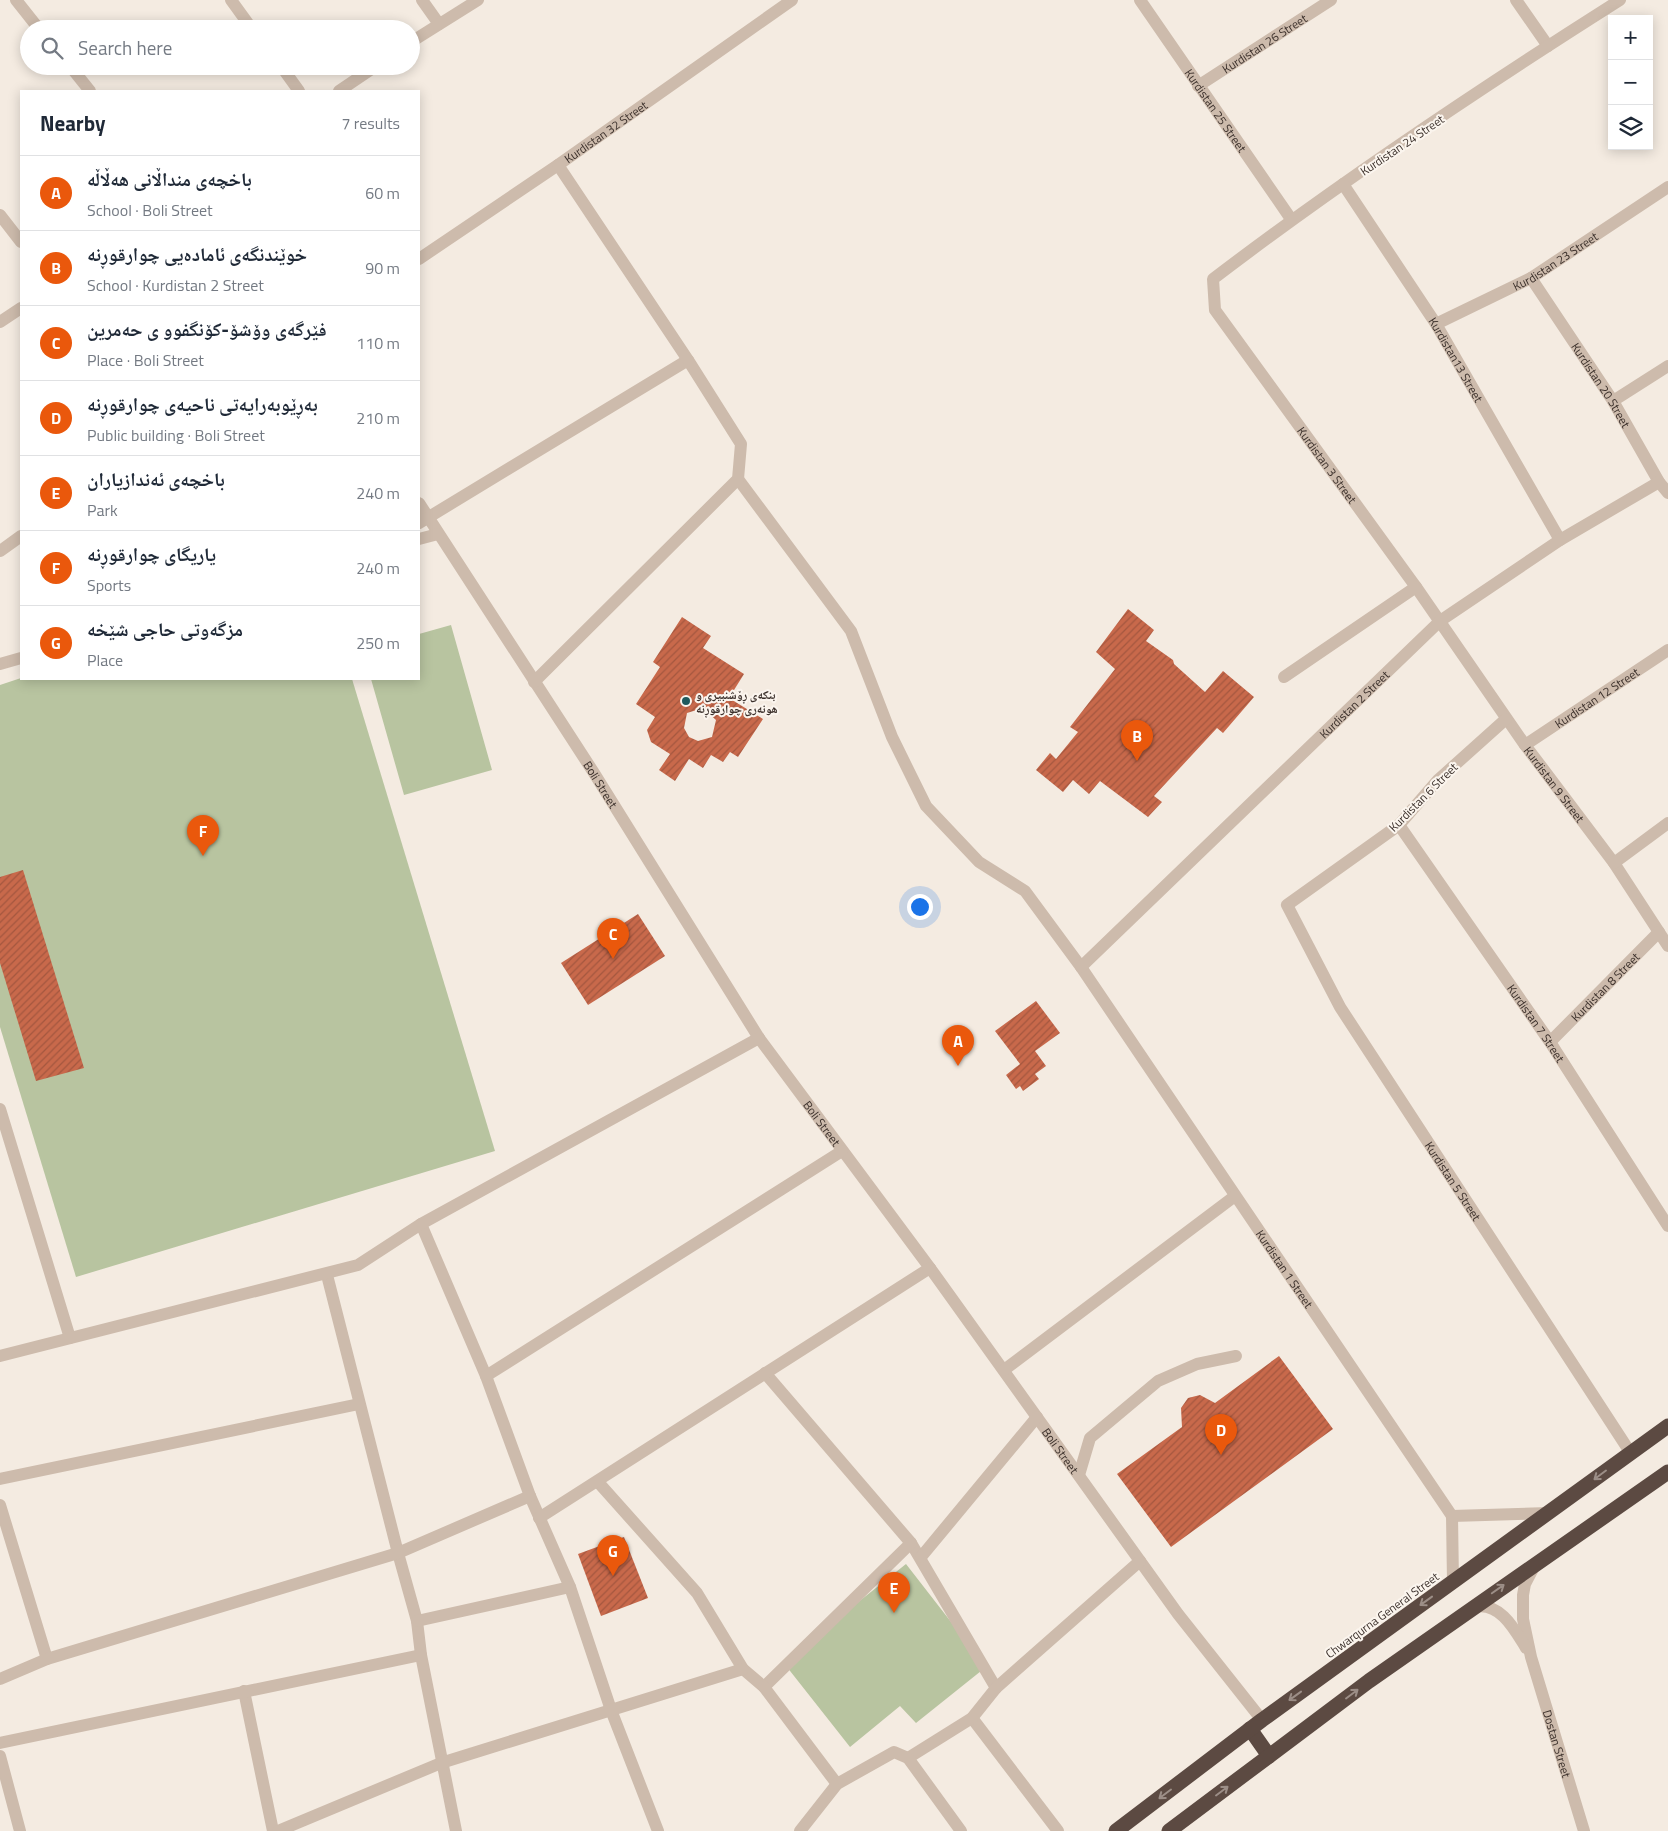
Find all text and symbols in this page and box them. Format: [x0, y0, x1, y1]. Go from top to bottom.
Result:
street label: Kurdistan 26 Street [1218, 8, 1311, 78]
map controls [1608, 15, 1653, 150]
button: + [1608, 15, 1653, 60]
search box [20, 20, 420, 75]
text: Search here [78, 33, 172, 62]
icon: search [38, 34, 66, 62]
button: − [1608, 60, 1653, 105]
street label: Kurdistan 25 Street [1180, 65, 1252, 157]
street label: Kurdistan 32 Street [560, 95, 652, 167]
button: layers [1608, 105, 1653, 150]
text: Nearby [40, 107, 105, 139]
street label: Kurdistan 24 Street [1356, 109, 1449, 180]
text: 7 results [341, 111, 400, 135]
text: باخچەی منداڵانی هەڵاڵە [87, 164, 252, 193]
text: A [51, 181, 61, 205]
text: 60 m [365, 181, 400, 205]
text: School · Boli Street [87, 198, 213, 222]
street label: Kurdistan 23 Street [1509, 226, 1602, 295]
text: خوێندنگەی ئامادەیی چوارقوڕنە [87, 239, 307, 268]
text: B [51, 256, 61, 280]
text: 90 m [365, 256, 400, 280]
text: School · Kurdistan 2 Street [87, 273, 264, 297]
street label: Kurdistan13 Street [1424, 313, 1489, 406]
text: فێرگەی وۆشۆ-کۆنگفوو ی حەمرین [87, 314, 327, 343]
text: C [52, 331, 60, 355]
text: 110 m [356, 331, 400, 355]
street label: Kurdistan 20 Street [1567, 338, 1636, 432]
text: Place · Boli Street [87, 348, 204, 372]
text: بەڕێوبەرایەتی ناحیەی چوارقوڕنە [87, 389, 318, 418]
text: D [51, 406, 61, 430]
text: 210 m [356, 406, 400, 430]
street label: Kurdistan 3 Street [1293, 422, 1362, 508]
text: Public building · Boli Street [87, 423, 265, 447]
text: باخچەی ئەندازیاران [87, 464, 225, 493]
text: E [52, 481, 60, 505]
text: 240 m [356, 481, 400, 505]
text: Park [87, 498, 118, 522]
text: یاریگای چوارقوڕنە [87, 539, 216, 568]
text: F [52, 556, 60, 580]
text: 240 m [356, 556, 400, 580]
text: Sports [87, 573, 131, 597]
text: مزگەوتی حاجی شێخە [87, 614, 243, 643]
text: G [51, 631, 61, 655]
text: 250 m [356, 631, 400, 655]
text: Place [87, 648, 123, 672]
street label: Kurdistan 12 Street [1551, 662, 1643, 732]
street label: Kurdistan 2 Street [1314, 665, 1394, 743]
place label: بنکەی ڕۆشنبیری و هونەری چوارقوڕنە [696, 685, 778, 718]
marker: بنکەی ڕۆشنبیری و هونەری چوارقوڕنە [680, 695, 692, 707]
pin: B [1121, 720, 1153, 761]
street label: Kurdistan 9 Street [1520, 742, 1590, 827]
street label: Boli Street [579, 757, 623, 812]
street label: Kurdistan 6 Street [1384, 757, 1463, 836]
pin: F [187, 815, 219, 856]
your location [907, 894, 933, 920]
pin: C [597, 918, 629, 959]
street label: Kurdistan 8 Street [1566, 947, 1644, 1026]
street label: Kurdistan 7 Street [1503, 980, 1570, 1067]
pin: A [942, 1025, 974, 1066]
street label: Boli Street [799, 1096, 846, 1151]
street label: Kurdistan 5 Street [1420, 1137, 1487, 1225]
street label: Kurdistan 1 Street [1251, 1226, 1319, 1313]
pin: D [1205, 1414, 1237, 1455]
street label: Boli Street [1038, 1423, 1084, 1478]
one-way arrow [1594, 1469, 1607, 1480]
pin: G [597, 1535, 629, 1576]
street label: Chwarqurna General Street [1321, 1567, 1443, 1663]
pin: E [878, 1572, 910, 1613]
one-way arrow [1491, 1584, 1505, 1594]
one-way arrow [1419, 1596, 1433, 1606]
one-way arrow [1345, 1689, 1359, 1699]
one-way arrow [1289, 1691, 1302, 1702]
street label: Dostan Street [1538, 1707, 1577, 1781]
one-way arrow [1215, 1786, 1228, 1797]
one-way arrow [1158, 1789, 1172, 1799]

